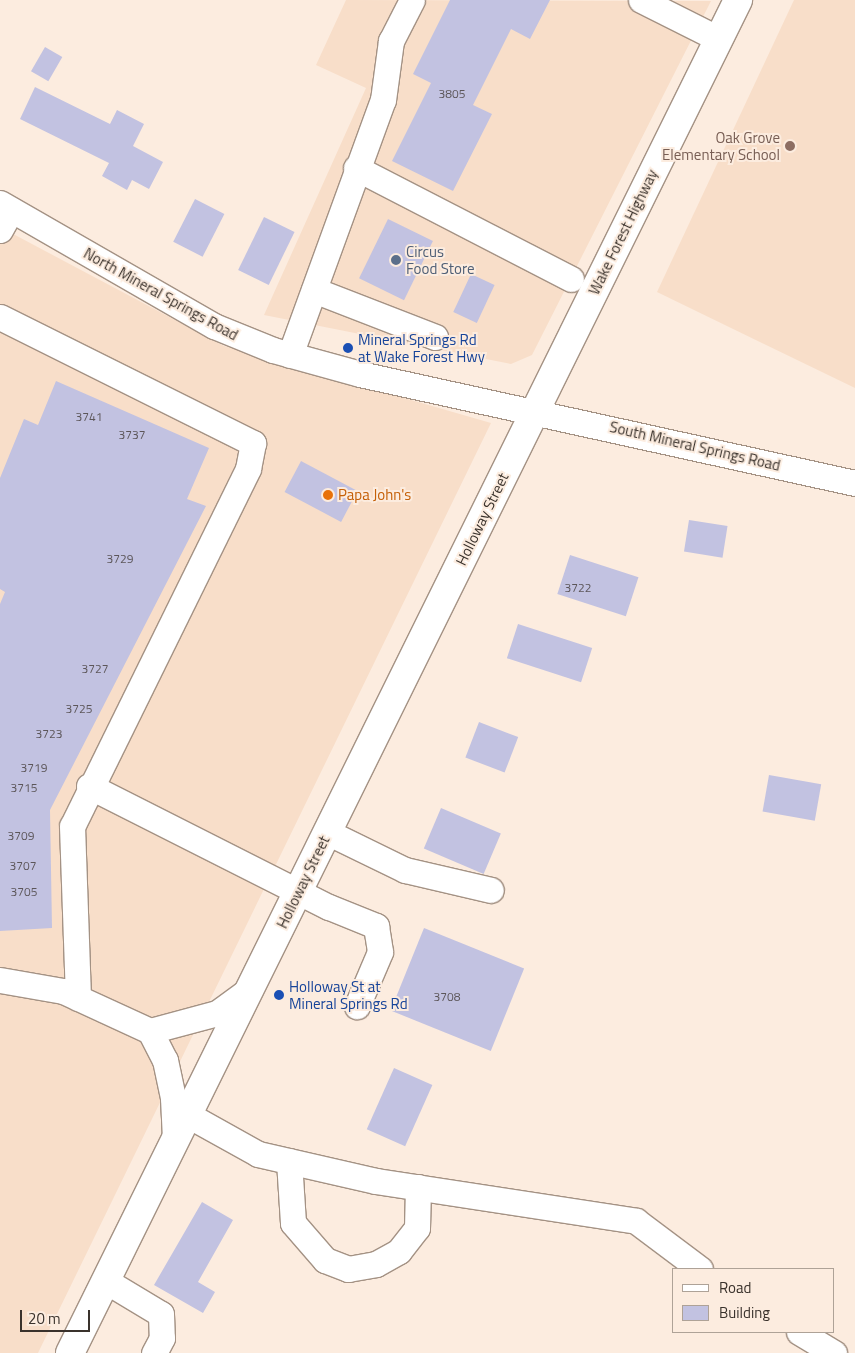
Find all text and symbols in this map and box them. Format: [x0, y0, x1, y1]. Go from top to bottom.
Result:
house number: 3805 [439, 87, 465, 101]
place label: Oak Grove Elementary School [662, 128, 780, 163]
marker: Oak Grove Elementary School [784, 140, 796, 152]
street label: Wake Forest Highway [585, 166, 661, 298]
place label: Circus Food Store [406, 242, 474, 277]
street label: North Mineral Springs Road [81, 244, 241, 344]
marker: Circus Food Store [390, 254, 402, 266]
place label: Mineral Springs Rd at Wake Forest Hwy [358, 330, 485, 365]
marker: Mineral Springs Rd at Wake Forest Hwy [342, 342, 354, 354]
house number: 3741 [76, 410, 102, 424]
street label: South Mineral Springs Road [608, 418, 782, 474]
house number: 3737 [119, 428, 145, 442]
street label: Holloway Street [452, 470, 512, 568]
place label: Papa John's [338, 486, 411, 504]
marker: Papa John's [322, 489, 334, 501]
house number: 3729 [107, 552, 133, 566]
house number: 3722 [565, 581, 591, 595]
house number: 3727 [82, 662, 108, 676]
house number: 3725 [66, 702, 92, 716]
house number: 3723 [36, 727, 62, 741]
house number: 3719 [21, 761, 47, 775]
house number: 3715 [11, 781, 37, 795]
house number: 3709 [8, 829, 34, 843]
street label: Holloway Street [273, 833, 333, 931]
house number: 3707 [10, 859, 36, 873]
house number: 3705 [11, 885, 37, 899]
place label: Holloway St at Mineral Springs Rd [289, 977, 408, 1012]
marker: Holloway St at Mineral Springs Rd [273, 989, 285, 1001]
house number: 3708 [434, 990, 460, 1004]
legend [672, 1268, 835, 1333]
text: Road [719, 1276, 751, 1299]
scale bar [22, 1300, 92, 1332]
text: Building [719, 1301, 770, 1324]
text: 20 m [28, 1307, 61, 1330]

